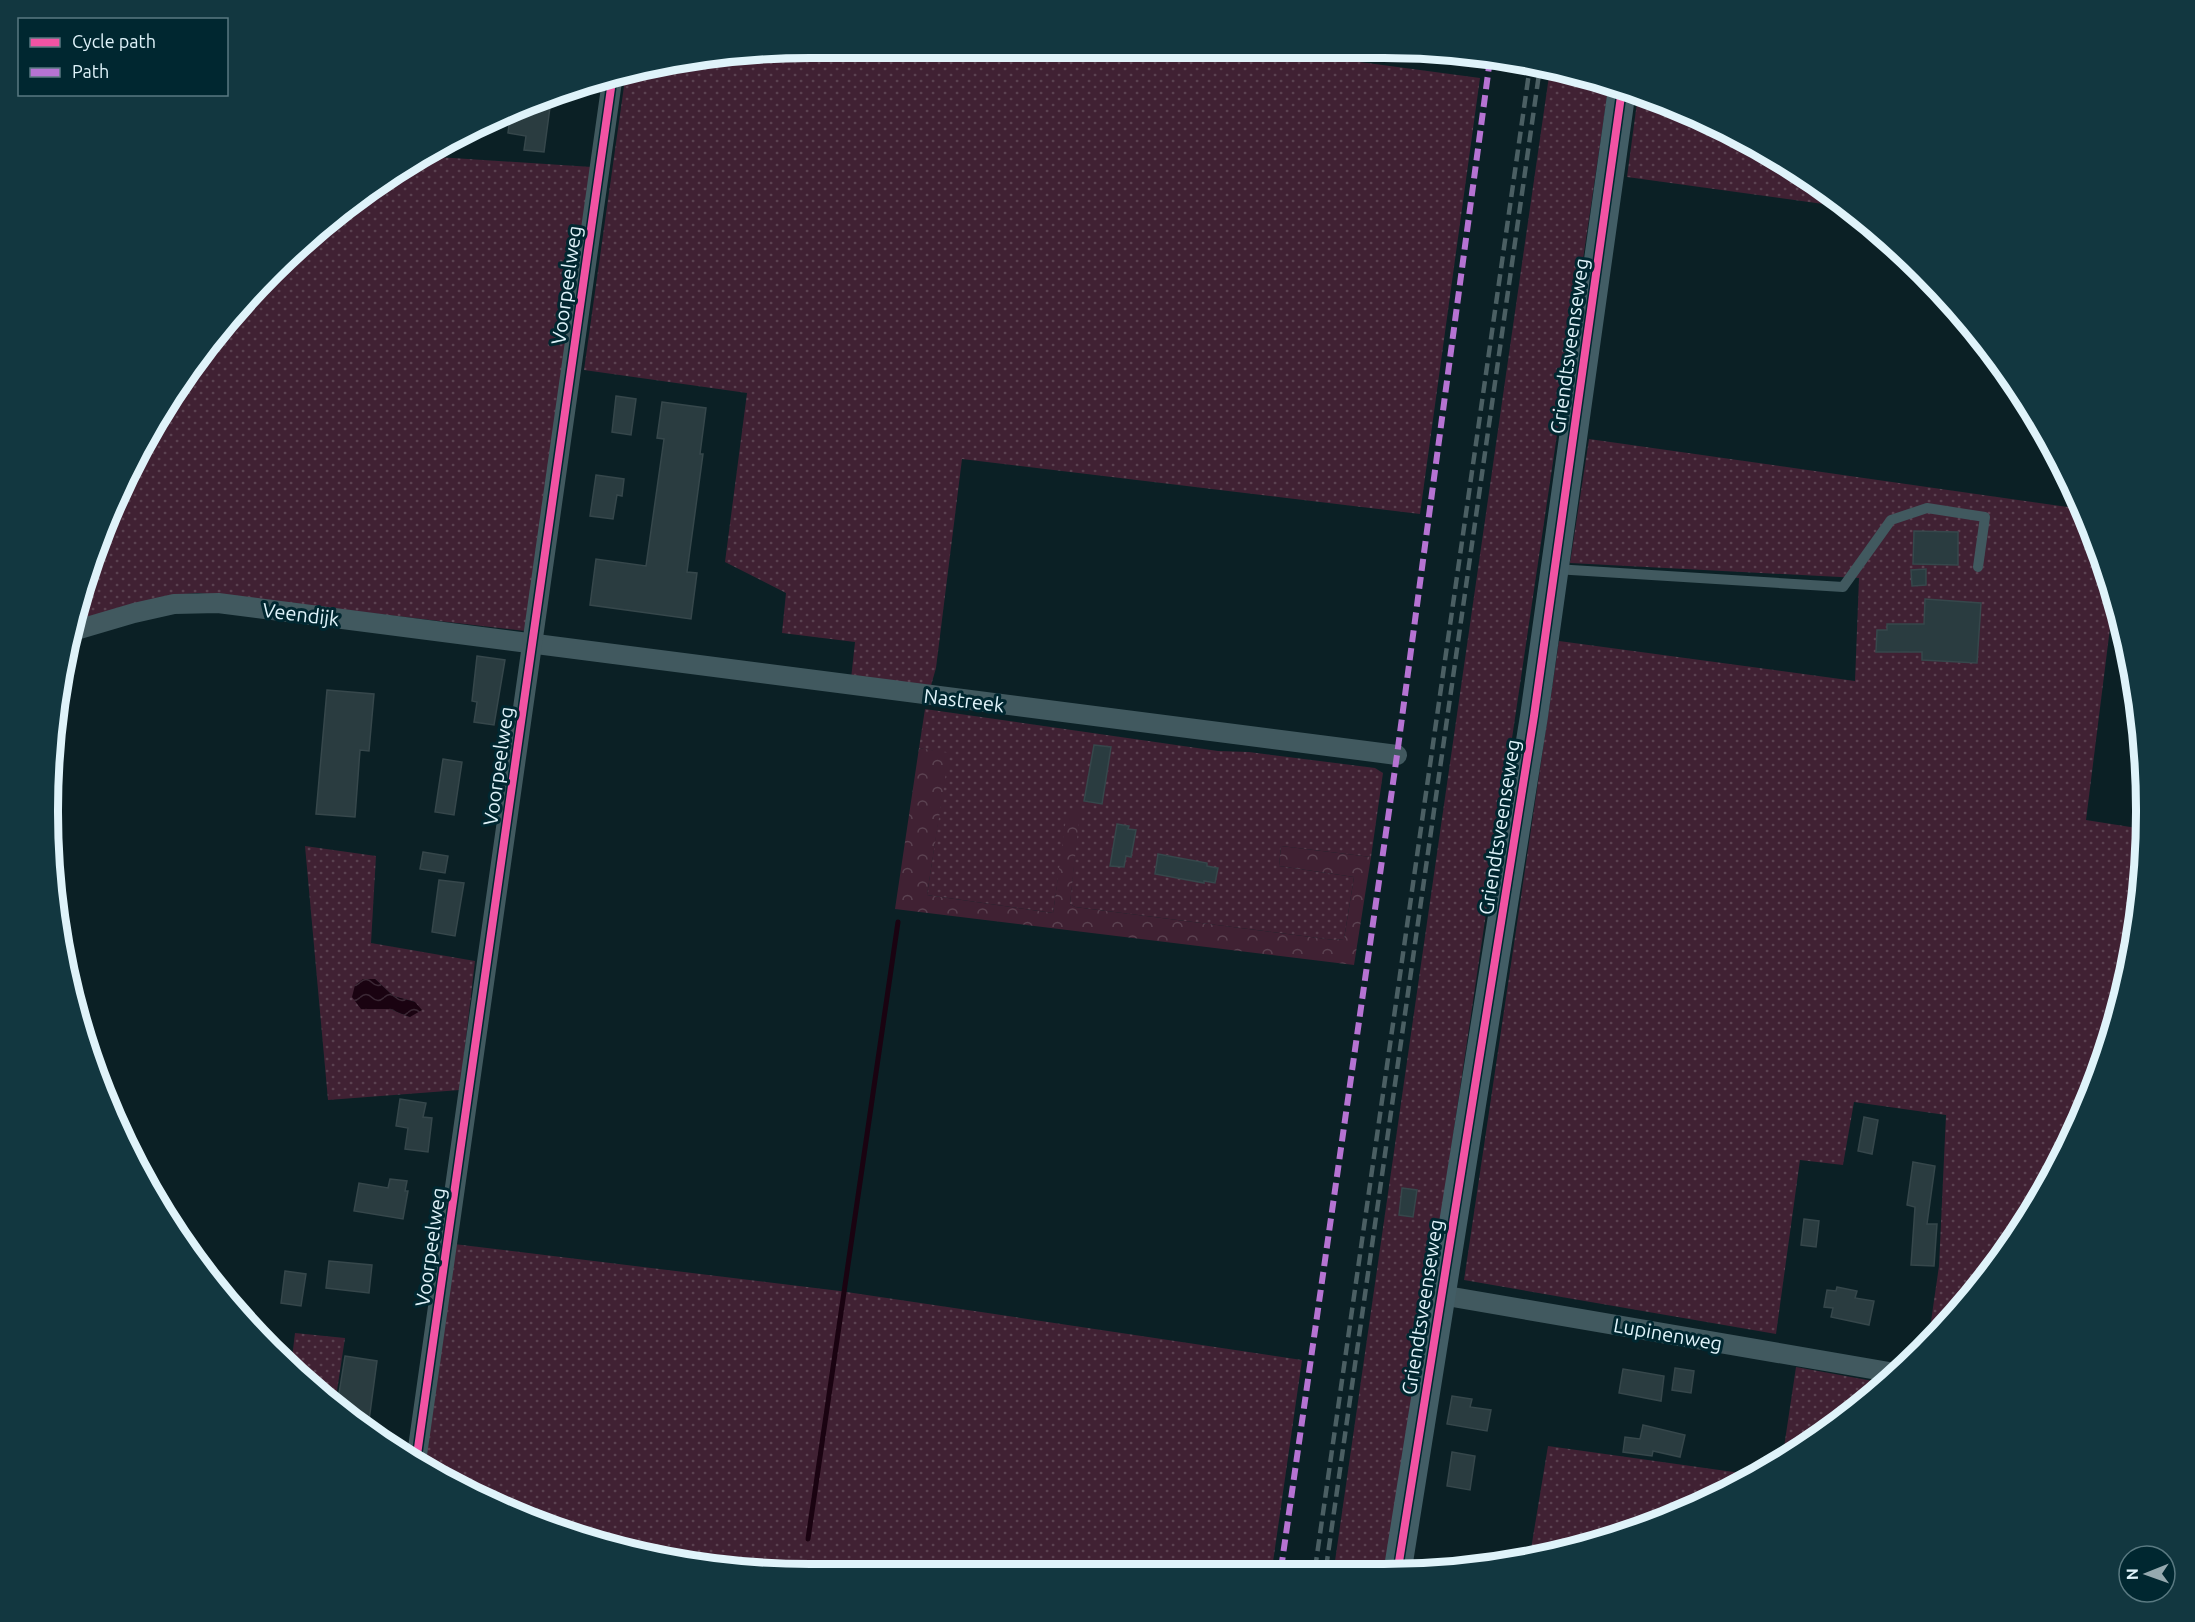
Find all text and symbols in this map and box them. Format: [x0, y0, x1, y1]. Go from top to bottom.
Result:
legend [18, 18, 228, 96]
text: Cycle path [72, 31, 156, 51]
text: Path [72, 61, 109, 81]
street label: Voorpeelweg [546, 224, 586, 346]
street label: Griendtsveenseweg [1545, 257, 1593, 435]
street label: Veendijk [261, 598, 341, 630]
street label: Nastreek [922, 684, 1006, 716]
street label: Voorpeelweg [478, 705, 518, 827]
street label: Griendtsveenseweg [1474, 738, 1524, 916]
street label: Voorpeelweg [410, 1186, 450, 1308]
street label: Griendtsveenseweg [1397, 1218, 1447, 1396]
street label: Lupinenweg [1612, 1313, 1724, 1355]
north arrow [2117, 1544, 2177, 1604]
text: N [2123, 1568, 2141, 1580]

